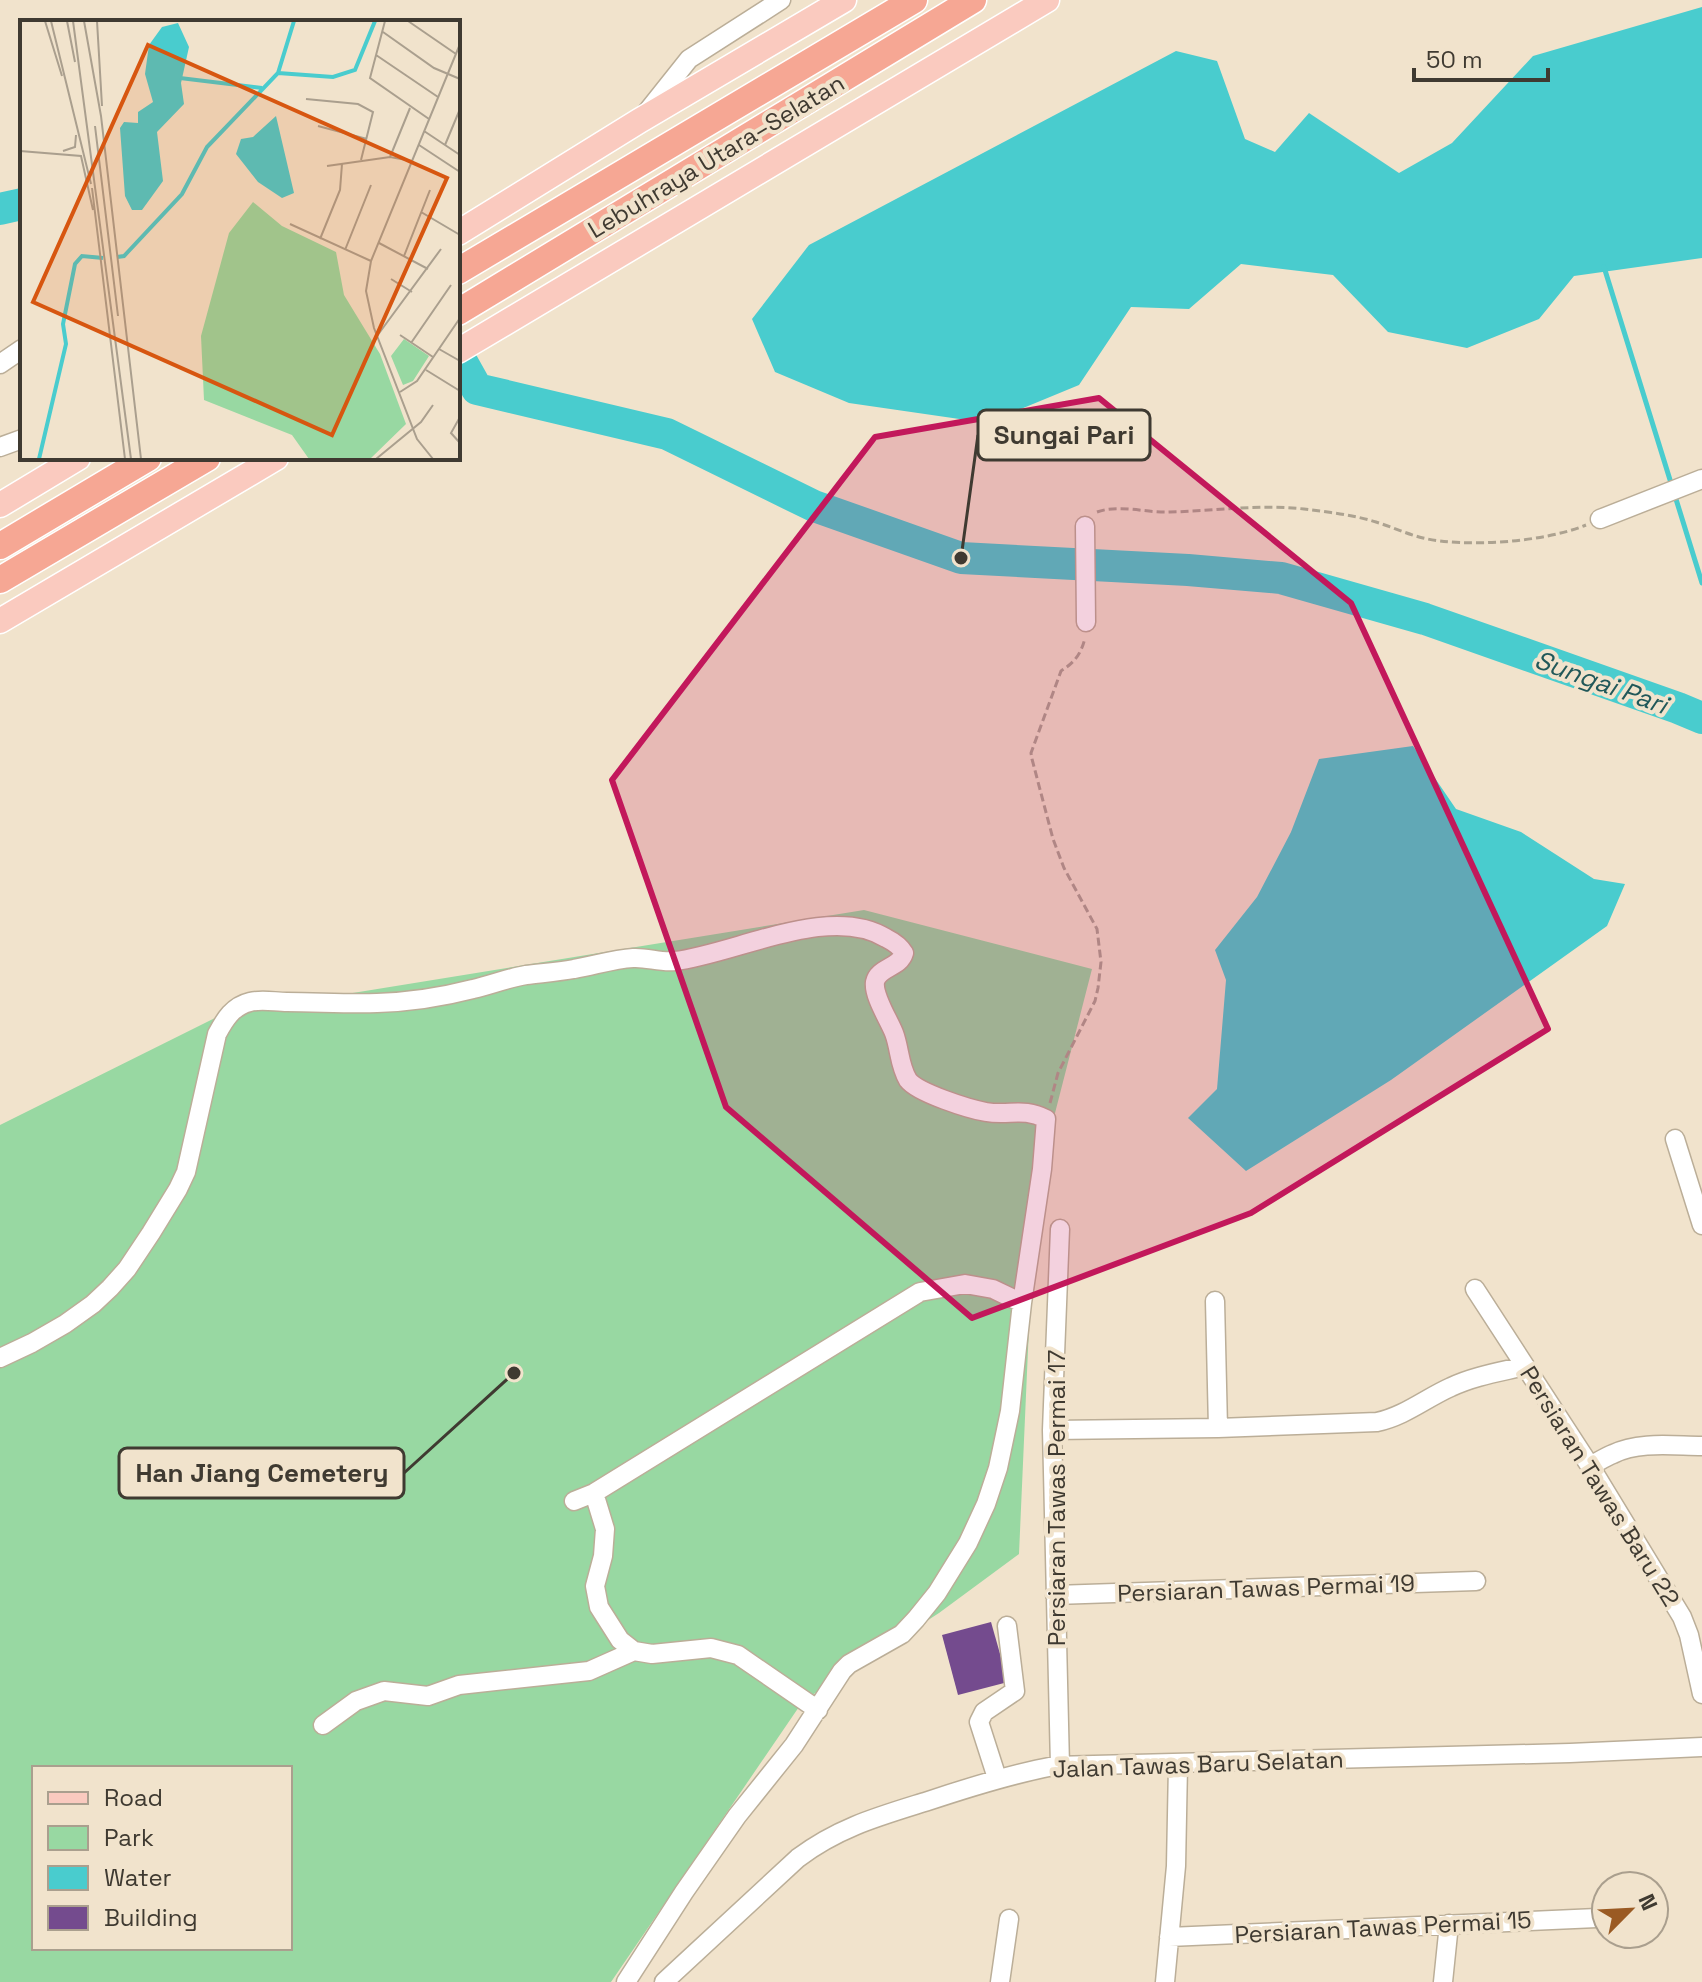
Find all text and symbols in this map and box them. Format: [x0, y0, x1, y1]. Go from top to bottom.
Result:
inset map [20, 20, 460, 460]
scale bar [1414, 32, 1548, 82]
text: 50 m [1426, 44, 1483, 75]
street label: Lebuhraya Utara–Selatan [582, 67, 850, 245]
callout: Sungai Pari [978, 410, 1150, 460]
text: Sungai Pari [994, 418, 1134, 452]
water label: Sungai Pari [1530, 642, 1675, 723]
street label: Persiaran Tawas Permai 17 [1041, 1350, 1072, 1646]
street label: Persiaran Tawas Baru 22 [1513, 1360, 1687, 1612]
callout: Han Jiang Cemetery [119, 1448, 404, 1498]
text: Han Jiang Cemetery [136, 1456, 388, 1490]
street label: Persiaran Tawas Permai 19 [1117, 1567, 1415, 1609]
street label: Jalan Tawas Baru Selatan [1052, 1743, 1344, 1785]
legend [32, 1766, 292, 1950]
text: Road [104, 1782, 163, 1813]
text: Park [104, 1822, 154, 1853]
text: Water [104, 1862, 172, 1893]
north arrow [1590, 1870, 1670, 1950]
text: N [1632, 1889, 1664, 1914]
text: Building [104, 1902, 198, 1933]
street label: Persiaran Tawas Permai 15 [1234, 1904, 1532, 1950]

